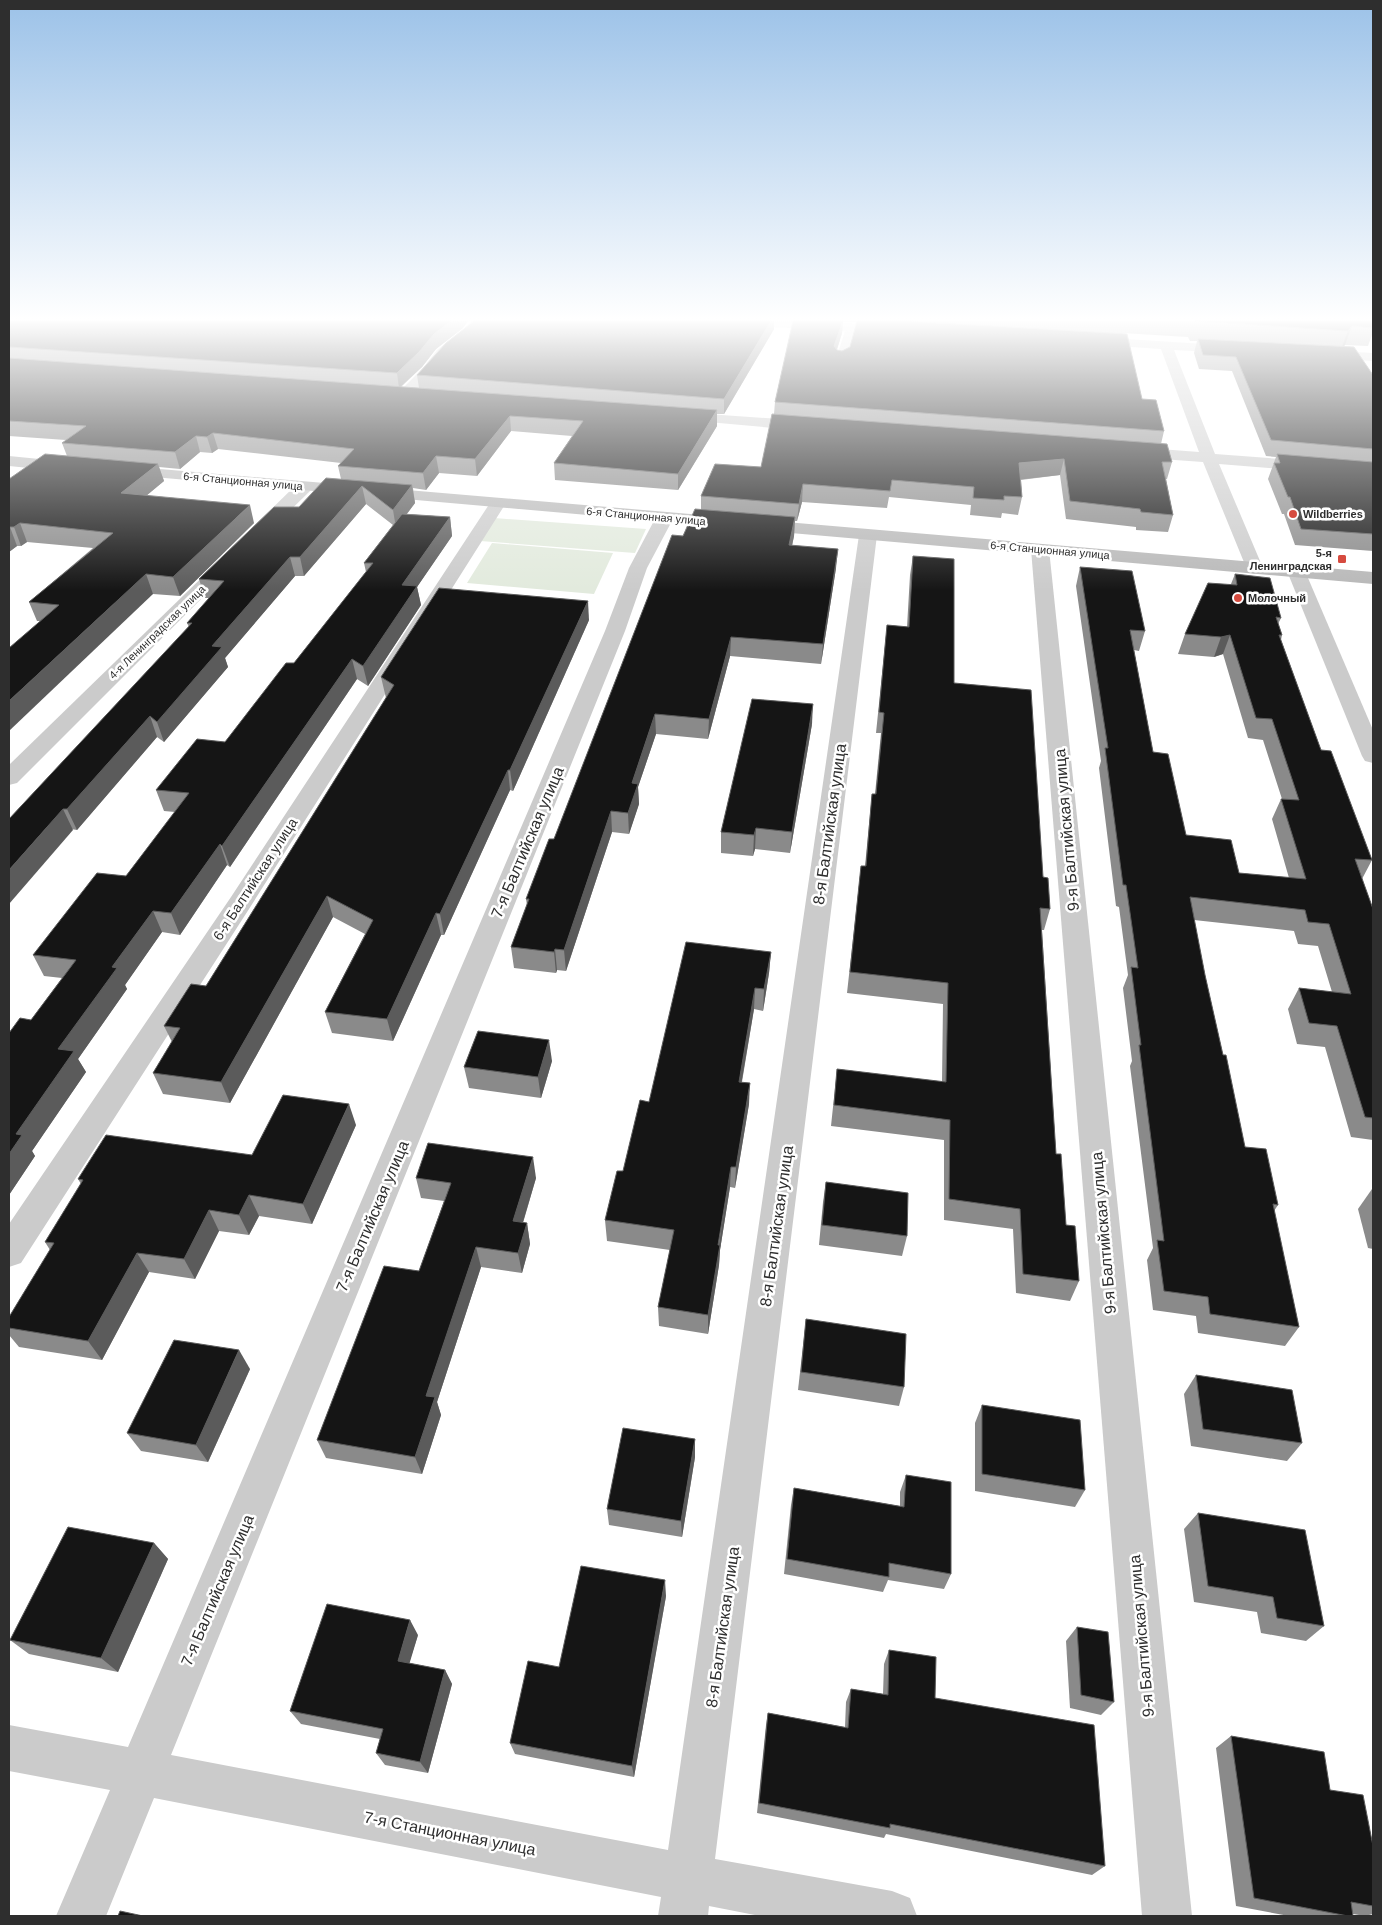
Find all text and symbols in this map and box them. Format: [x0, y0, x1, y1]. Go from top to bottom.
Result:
street label: 6-я Станционная улица [183, 470, 304, 492]
street label: 6-я Станционная улица [586, 505, 707, 527]
marker: Wildberries [1287, 508, 1299, 520]
place label: Wildberries [1303, 508, 1363, 520]
street label: 6-я Станционная улица [990, 539, 1111, 561]
place label: 5-я Ленинградская [1250, 547, 1332, 572]
marker: 5-я Ленинградская [1336, 553, 1348, 565]
street label: 4-я Ленинградская улица [106, 582, 208, 681]
marker: Молочный [1232, 592, 1244, 604]
place label: Молочный [1248, 592, 1306, 604]
street label: 8-я Балтийская улица [810, 742, 849, 906]
street label: 9-я Балтийская улица [1051, 748, 1082, 912]
street label: 7-я Балтийская улица [488, 764, 567, 920]
street label: 6-я Балтийская улица [210, 815, 301, 943]
street label: 7-я Балтийская улица [333, 1138, 412, 1294]
street label: 8-я Балтийская улица [757, 1144, 796, 1308]
street label: 9-я Балтийская улица [1088, 1151, 1119, 1315]
street label: 7-я Балтийская улица [178, 1512, 257, 1668]
street label: 8-я Балтийская улица [703, 1545, 742, 1709]
street label: 9-я Балтийская улица [1126, 1554, 1157, 1718]
street label: 7-я Станционная улица [363, 1809, 537, 1858]

